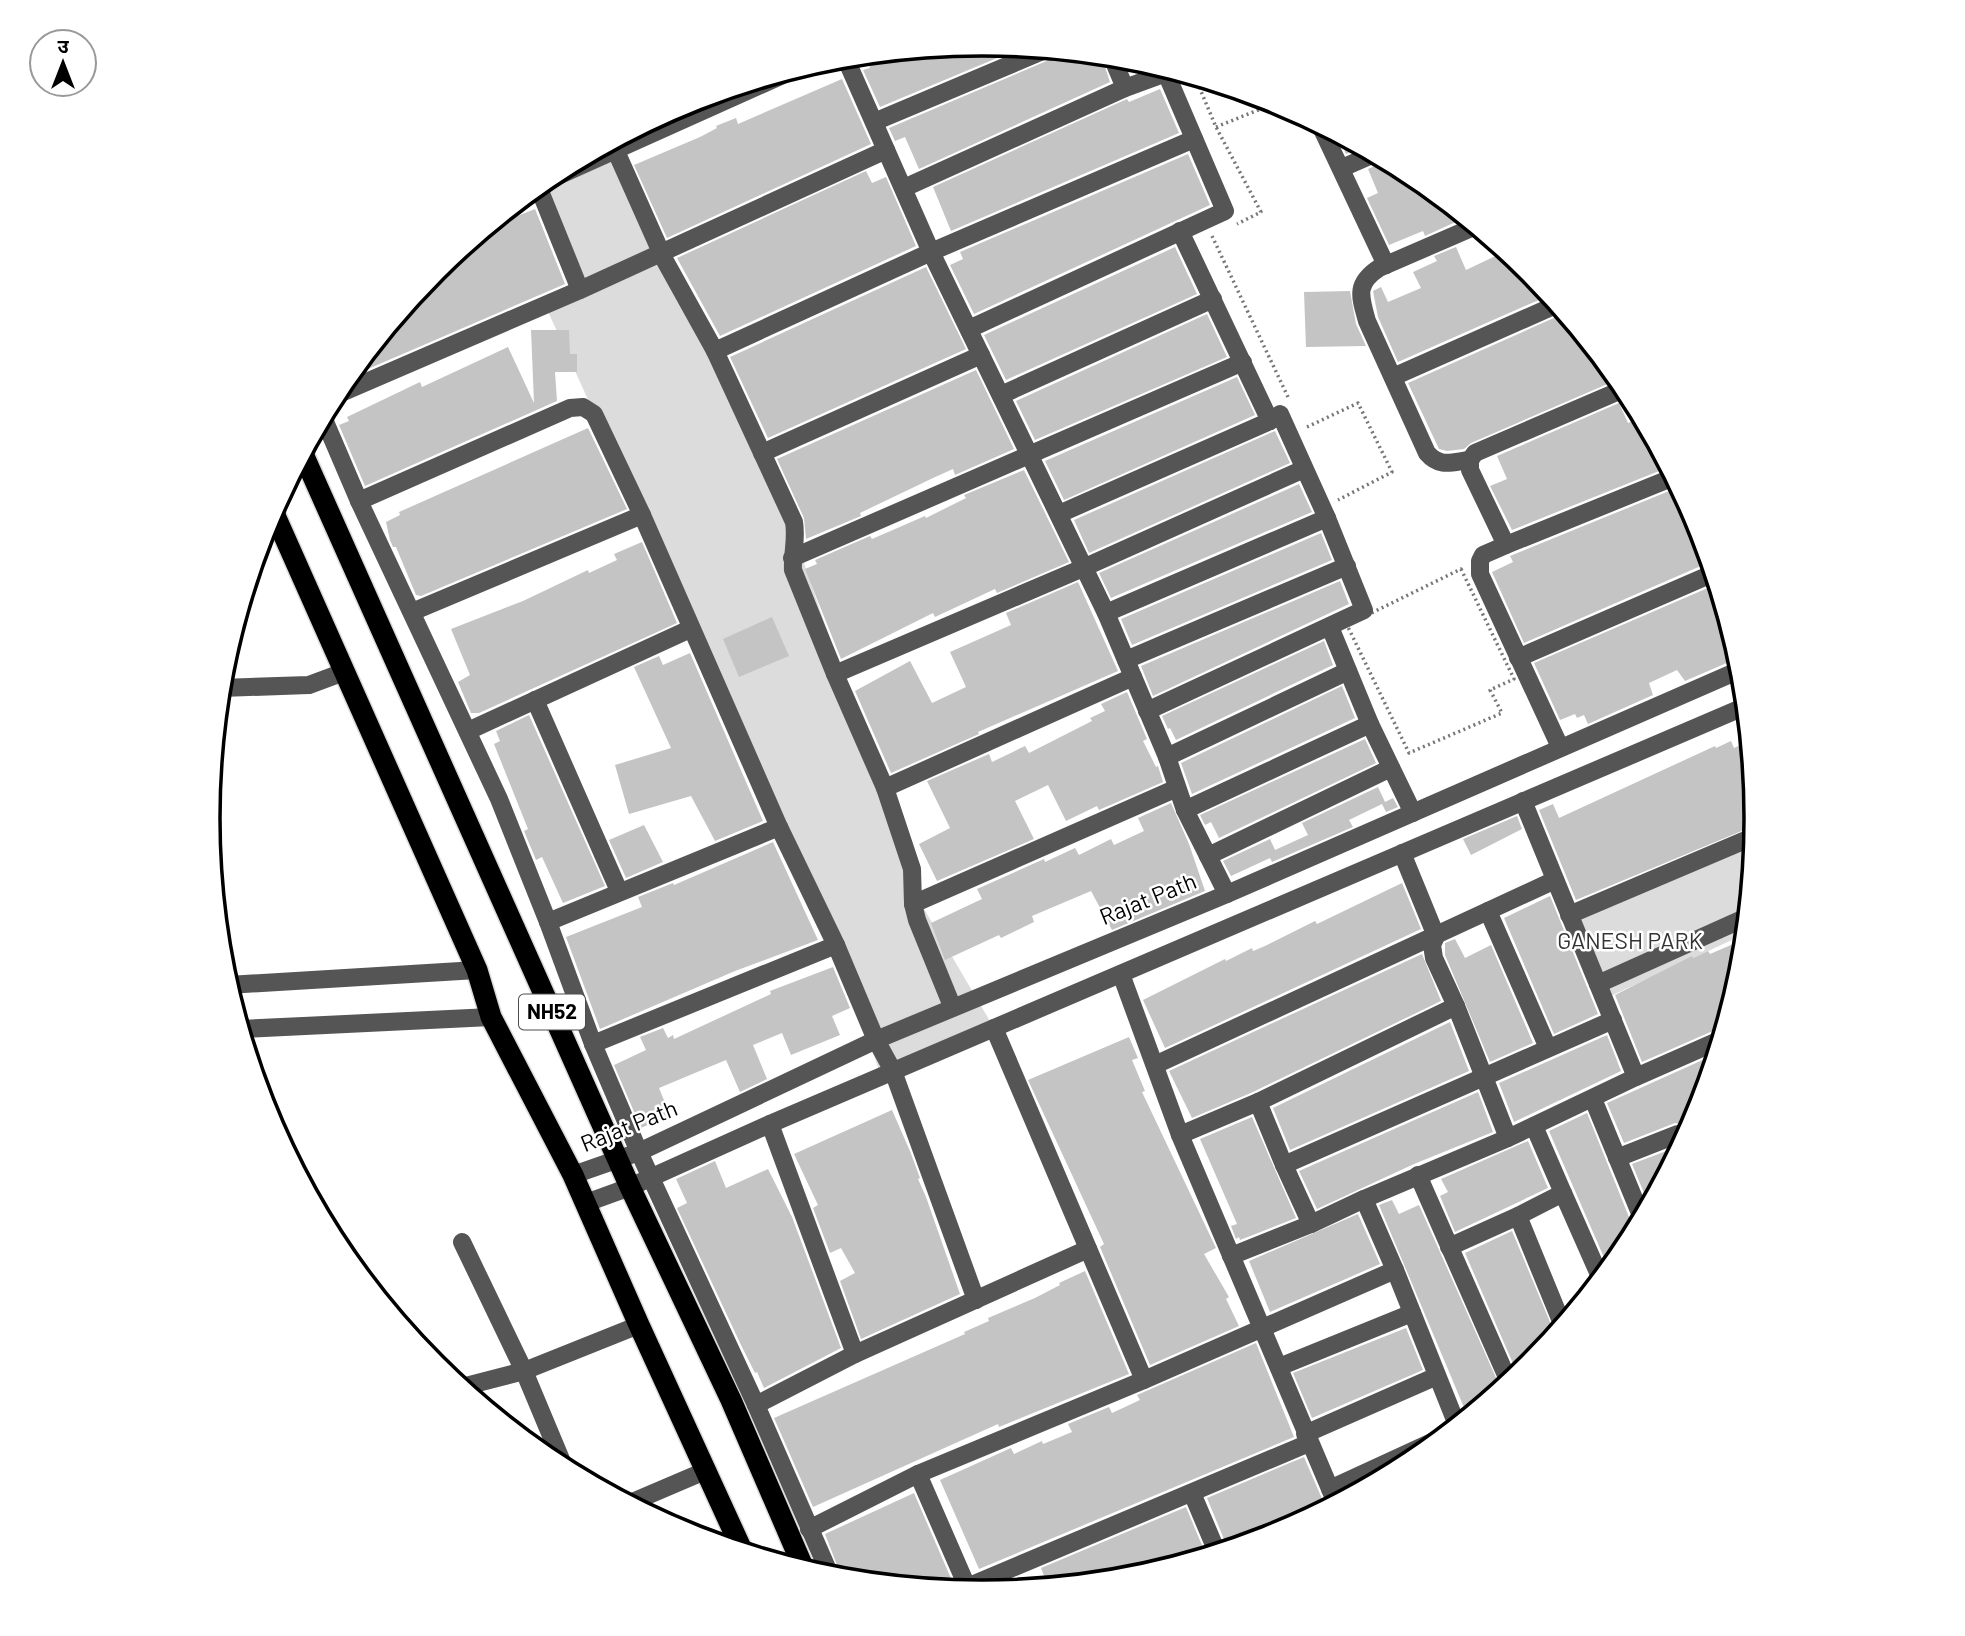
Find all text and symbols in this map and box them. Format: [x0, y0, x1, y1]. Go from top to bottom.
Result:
north arrow [28, 28, 98, 98]
text: उ [57, 34, 69, 57]
street label: Rajat Path [1095, 866, 1200, 930]
park label: GANESH PARK [1557, 926, 1703, 954]
road number: NH52 [519, 995, 585, 1030]
street label: Rajat Path [576, 1093, 681, 1157]

